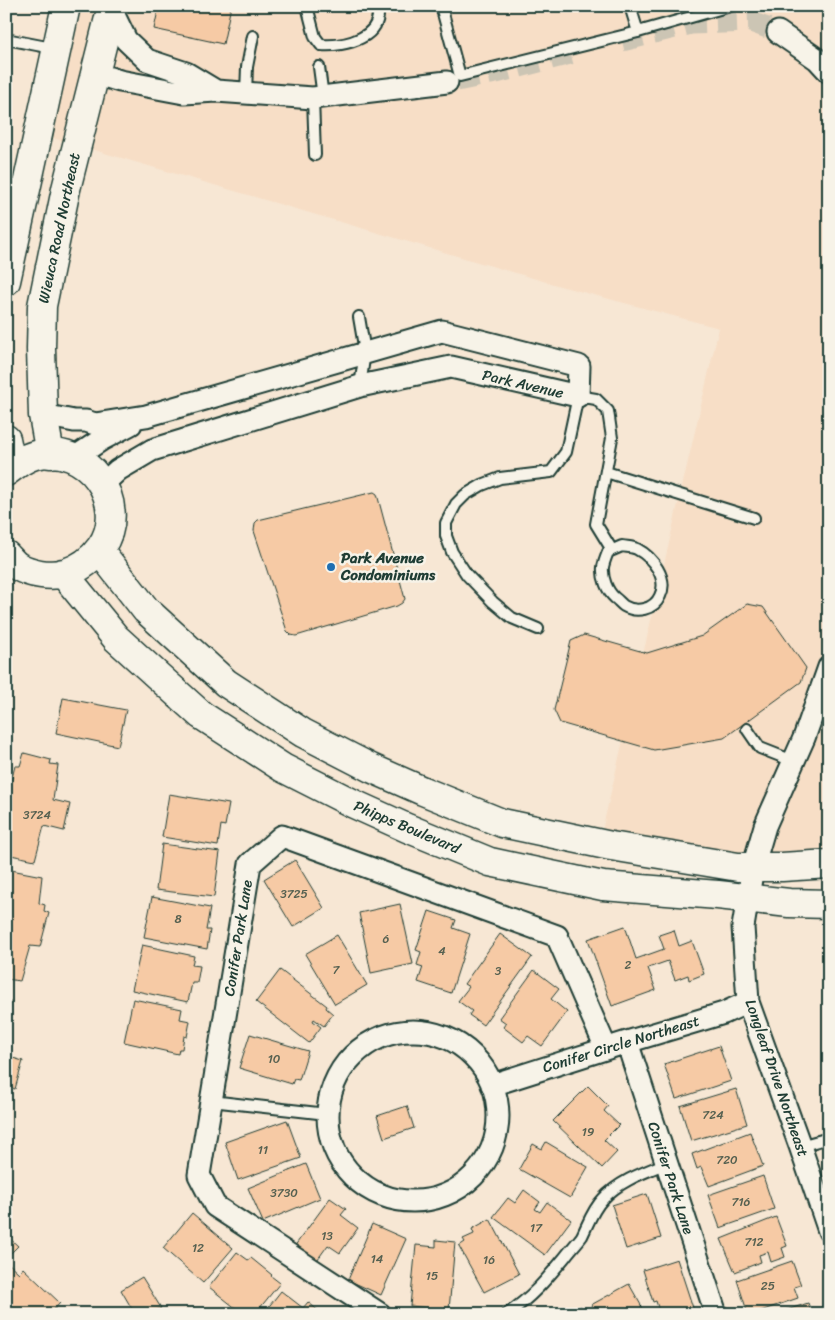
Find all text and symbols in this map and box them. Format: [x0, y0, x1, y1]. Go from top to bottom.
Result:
street label: Wieuca Road Northeast [30, 150, 88, 306]
street label: Park Avenue [480, 362, 567, 406]
place label: Park Avenue Condominiums [340, 545, 436, 588]
marker: Park Avenue Condominiums [325, 561, 337, 573]
street label: Phipps Boulevard [350, 793, 465, 862]
house number: 3724 [23, 804, 51, 826]
street label: Conifer Park Lane [216, 878, 260, 998]
house number: 3725 [280, 883, 308, 905]
house number: 8 [174, 908, 182, 930]
house number: 6 [383, 928, 390, 950]
house number: 4 [438, 940, 446, 962]
house number: 2 [625, 954, 632, 976]
house number: 7 [333, 959, 341, 981]
house number: 3 [495, 960, 502, 982]
street label: Longleaf Drive Northeast [738, 996, 816, 1161]
street label: Conifer Circle Northeast [539, 1008, 703, 1080]
house number: 10 [268, 1048, 281, 1070]
house number: 724 [702, 1104, 724, 1126]
street label: Conifer Park Lane [640, 1118, 702, 1238]
house number: 19 [582, 1121, 594, 1143]
house number: 11 [258, 1139, 268, 1161]
house number: 720 [716, 1149, 738, 1171]
house number: 3730 [270, 1182, 298, 1204]
house number: 716 [732, 1191, 751, 1213]
house number: 17 [530, 1217, 543, 1239]
house number: 13 [321, 1225, 333, 1247]
house number: 712 [745, 1231, 764, 1253]
house number: 12 [192, 1237, 204, 1259]
house number: 14 [371, 1248, 384, 1270]
house number: 16 [483, 1249, 495, 1271]
house number: 15 [426, 1265, 438, 1287]
house number: 25 [761, 1275, 775, 1297]

